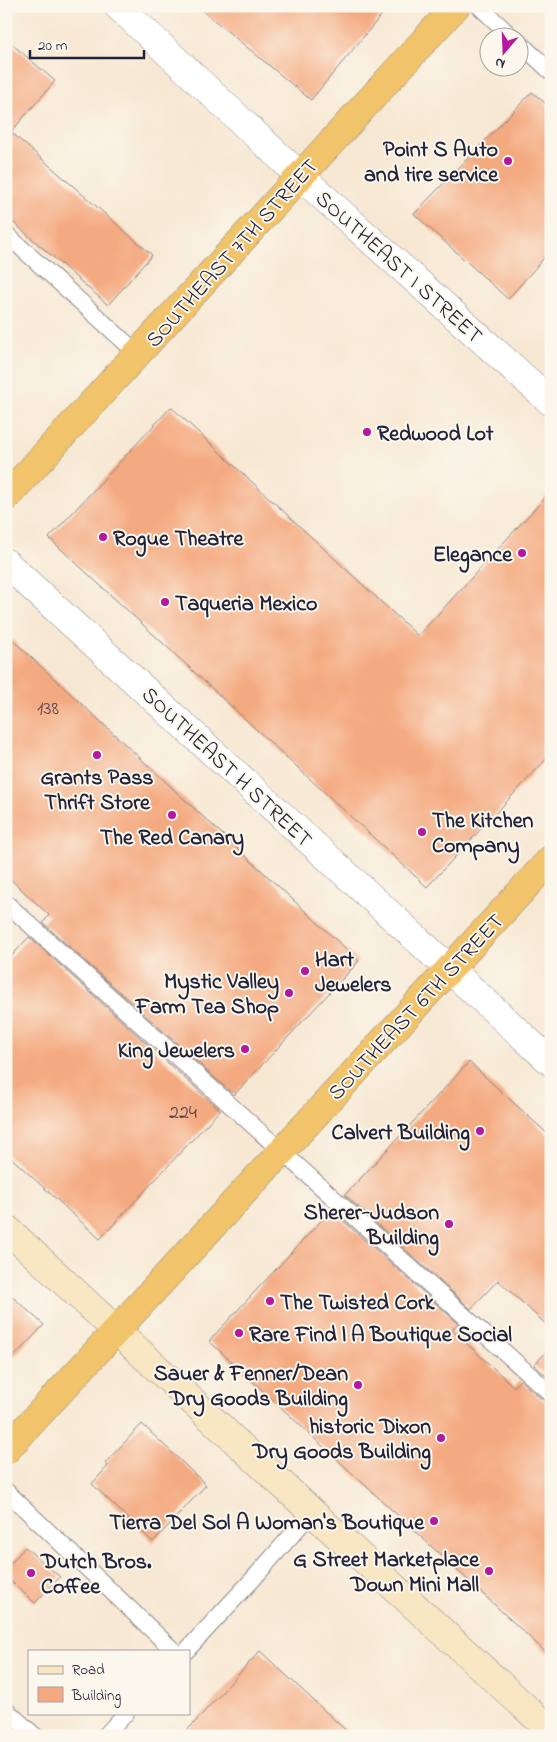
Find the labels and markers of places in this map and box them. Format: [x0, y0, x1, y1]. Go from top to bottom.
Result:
place label: Point S Auto and tire service [364, 135, 499, 192]
marker: Point S Auto and tire service [502, 155, 514, 167]
place label: Redwood Lot [377, 419, 494, 451]
marker: Redwood Lot [361, 426, 373, 438]
place label: Rogue Theatre [113, 524, 244, 557]
marker: Rogue Theatre [97, 531, 109, 543]
place label: Elegance [433, 540, 513, 573]
marker: Elegance [516, 547, 528, 559]
place label: Taqueria Mexico [175, 589, 317, 621]
marker: Taqueria Mexico [159, 596, 171, 608]
marker: Grants Pass Thrift Store [91, 749, 103, 761]
place label: Grants Pass Thrift Store [40, 763, 154, 820]
place label: The Kitchen Company [432, 806, 534, 864]
marker: The Red Canary [166, 809, 178, 821]
place label: The Red Canary [100, 823, 244, 856]
marker: The Kitchen Company [416, 826, 428, 838]
place label: Hart Jewelers [315, 945, 391, 1002]
marker: Hart Jewelers [299, 965, 311, 977]
place label: Mystic Valley Farm Tea Shop [135, 967, 279, 1024]
marker: Mystic Valley Farm Tea Shop [283, 987, 295, 999]
place label: King Jewelers [118, 1036, 235, 1069]
marker: King Jewelers [239, 1043, 251, 1055]
place label: Calvert Building [332, 1118, 470, 1151]
marker: Calvert Building [474, 1125, 486, 1137]
place label: Sherer-Judson Building [304, 1198, 439, 1256]
marker: Sherer-Judson Building [443, 1218, 455, 1230]
place label: The Twisted Cork [280, 1288, 436, 1320]
marker: The Twisted Cork [264, 1295, 276, 1307]
place label: Rare Find | A Boutique Social [249, 1320, 512, 1352]
marker: Rare Find | A Boutique Social [233, 1327, 245, 1339]
place label: Sauer & Fenner/Dean Dry Goods Building [154, 1359, 348, 1417]
marker: Sauer & Fenner/Dean Dry Goods Building [352, 1379, 364, 1391]
place label: historic Dixon Dry Goods Building [252, 1412, 431, 1470]
marker: historic Dixon Dry Goods Building [435, 1432, 447, 1444]
place label: Tierra Del Sol A Woman's Boutique [109, 1508, 425, 1540]
marker: Tierra Del Sol A Woman's Boutique [428, 1515, 440, 1527]
place label: G Street Marketplace Down Mini Mall [293, 1545, 480, 1602]
place label: Dutch Bros. Coffee [40, 1547, 152, 1604]
marker: G Street Marketplace Down Mini Mall [483, 1565, 495, 1577]
marker: Dutch Bros. Coffee [25, 1567, 37, 1579]

